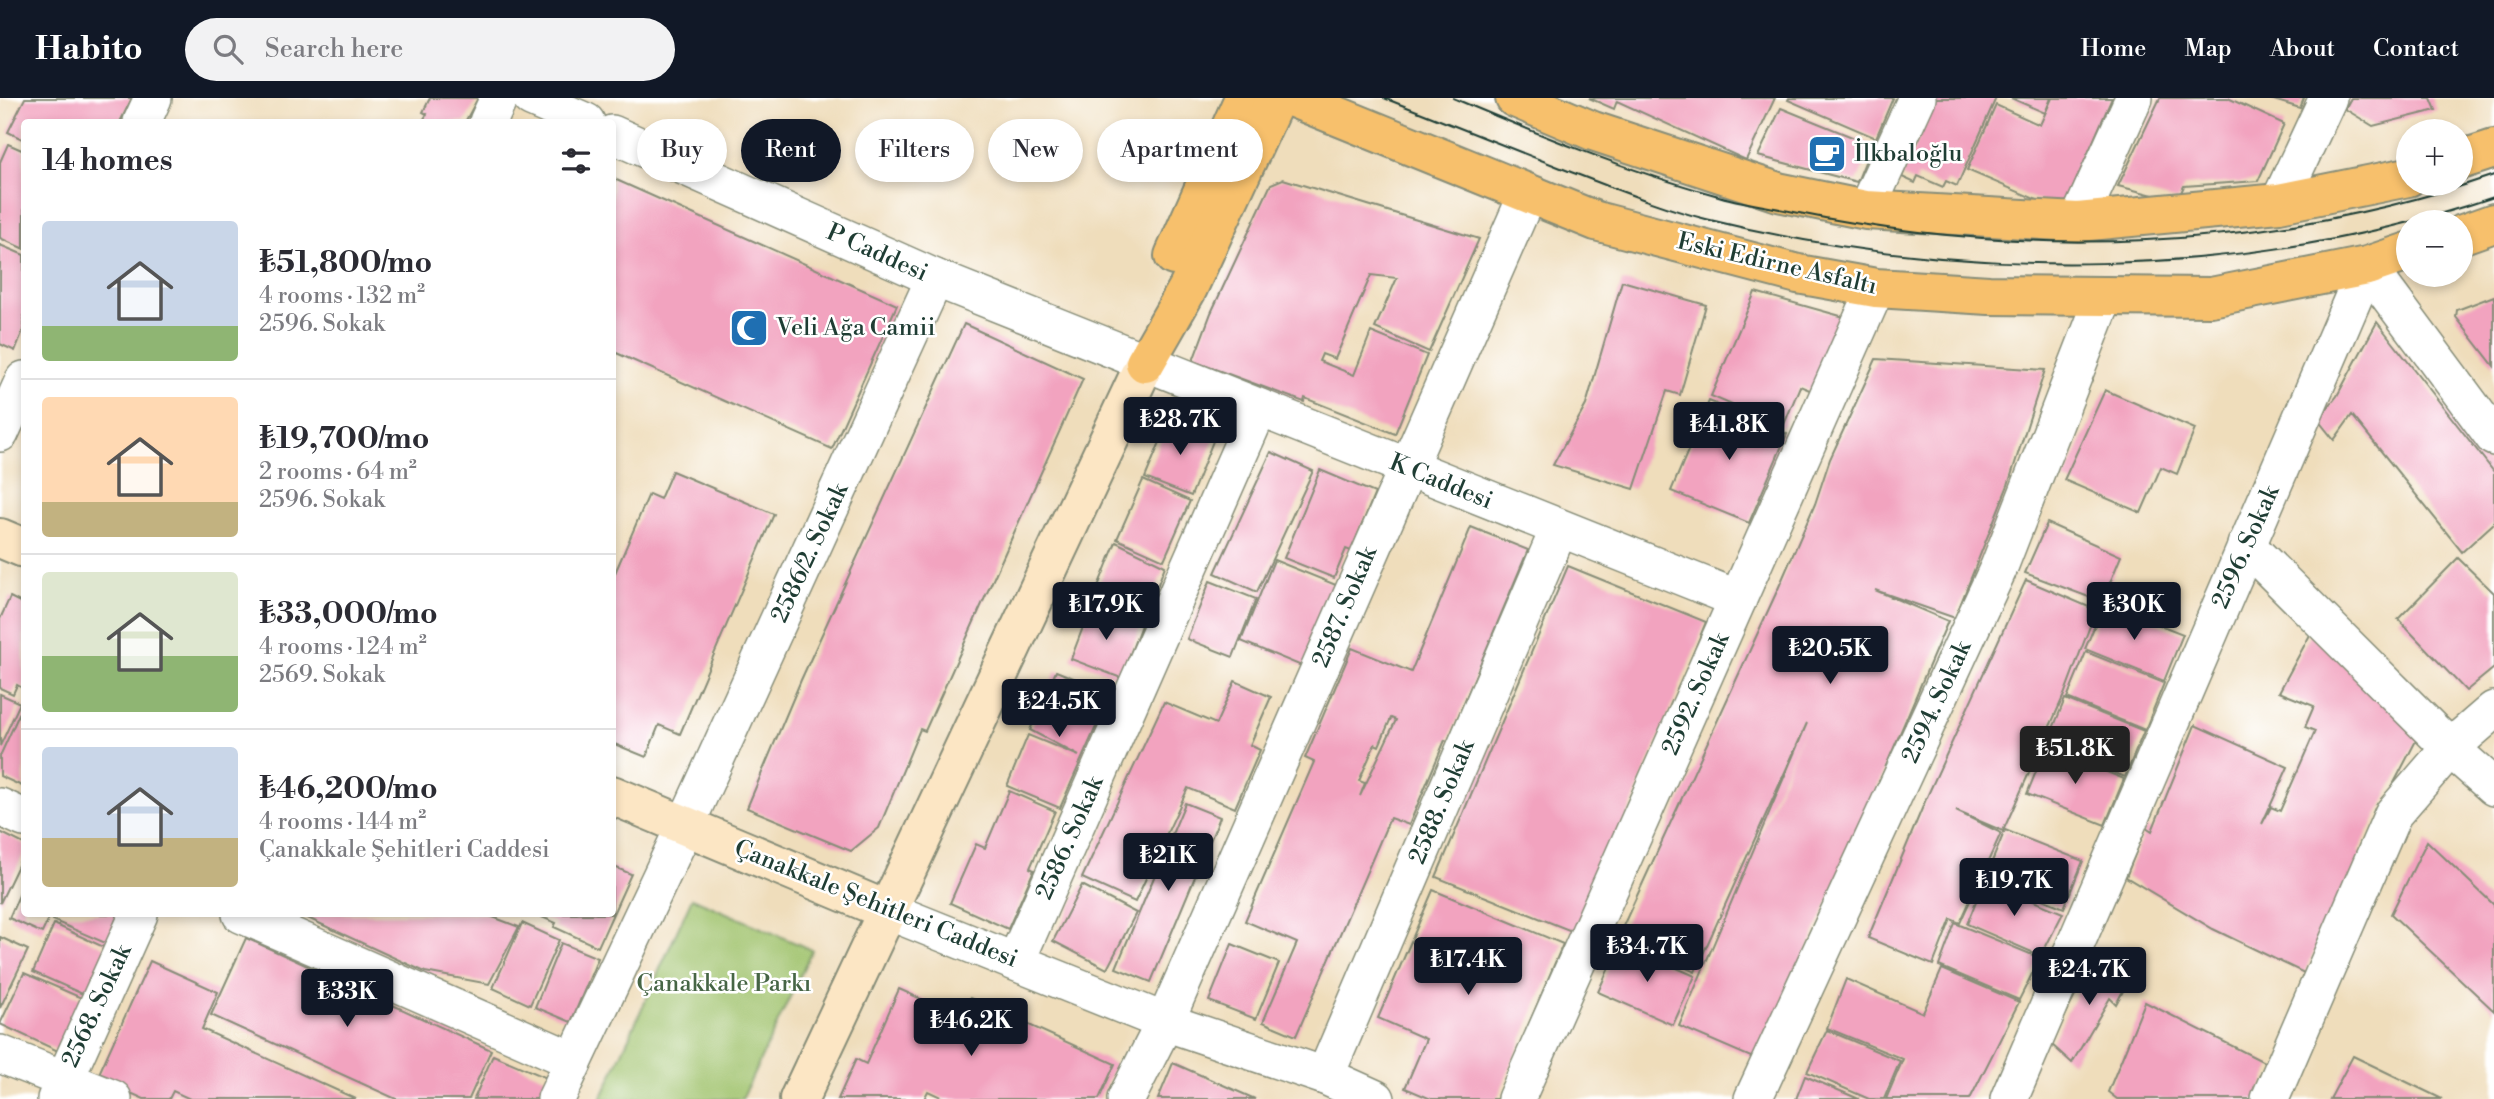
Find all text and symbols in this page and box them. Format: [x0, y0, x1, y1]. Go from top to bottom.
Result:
search box [185, 18, 675, 81]
text: Habito [35, 29, 143, 70]
icon: search [209, 30, 247, 68]
text: Search here [265, 33, 404, 65]
text: Home [2081, 34, 2146, 64]
text: Map [2184, 34, 2232, 64]
text: About [2270, 34, 2335, 64]
text: Contact [2373, 34, 2459, 64]
chip: Buy [637, 119, 727, 182]
chip: Rent [741, 119, 841, 182]
chip: Filters [855, 119, 974, 182]
chip: New [988, 119, 1083, 182]
chip: Apartment [1097, 119, 1263, 182]
map controls [2396, 119, 2473, 287]
button: + [2396, 119, 2473, 196]
cafe icon: İlkbaloğlu [1806, 133, 1848, 175]
place label: İlkbaloğlu [1854, 138, 1963, 169]
text: 14 homes [42, 142, 173, 180]
icon: filters [557, 142, 595, 180]
button: − [2396, 210, 2473, 287]
street label: P Caddesi [822, 217, 932, 289]
street label: Eski Edirne Asfaltı [1674, 226, 1880, 302]
text: ₺51,800/mo [259, 244, 432, 282]
icon: home [98, 249, 182, 333]
text: 4 rooms · 132 m² [259, 282, 425, 310]
mosque icon: Veli Ağa Camii [728, 307, 770, 349]
text: 2596. Sokak [259, 310, 385, 338]
place label: Veli Ağa Camii [775, 313, 935, 343]
pin: ₺28.7K [1123, 398, 1237, 457]
pin: ₺41.8K [1672, 402, 1786, 462]
text: ₺28.7K [1140, 406, 1220, 434]
text: ₺41.8K [1689, 411, 1769, 439]
text: ₺19,700/mo [259, 420, 429, 458]
icon: home [98, 425, 182, 509]
street label: K Caddesi [1385, 448, 1497, 516]
text: 2 rooms · 64 m² [259, 458, 417, 486]
street label: 2586/2. Sokak [765, 477, 856, 627]
street label: 2596. Sokak [2206, 479, 2287, 613]
text: 2596. Sokak [259, 486, 385, 514]
street label: 2587. Sokak [1306, 541, 1384, 672]
pin: ₺17.9K [1049, 582, 1163, 642]
pin: ₺30K [2093, 582, 2175, 642]
text: ₺17.9K [1069, 591, 1143, 619]
text: ₺30K [2103, 591, 2165, 619]
text: ₺33,000/mo [259, 595, 438, 633]
icon: home [98, 600, 182, 684]
pin: ₺20.5K [1773, 626, 1887, 686]
street label: 2592. Sokak [1656, 627, 1737, 760]
text: 4 rooms · 124 m² [259, 633, 427, 661]
text: ₺20.5K [1788, 635, 1872, 663]
street label: 2594. Sokak [1896, 635, 1979, 768]
text: 2569. Sokak [259, 661, 385, 689]
pin: ₺24.5K [1002, 680, 1116, 739]
text: ₺24.5K [1018, 688, 1100, 716]
pin: ₺51.8K [2018, 726, 2132, 786]
street label: 2588. Sokak [1402, 734, 1482, 869]
text: ₺51.8K [2036, 735, 2114, 763]
text: ₺46,200/mo [259, 770, 438, 808]
street label: 2586. Sokak [1029, 770, 1111, 904]
icon: home [98, 775, 182, 859]
text: 4 rooms · 144 m² [259, 808, 426, 836]
street label: Çanakkale Şehitleri Caddesi [730, 833, 1022, 975]
pin: ₺21K [1127, 834, 1209, 893]
text: Çanakkale Şehitleri Caddesi [259, 836, 550, 864]
text: ₺21K [1139, 842, 1197, 870]
pin: ₺19.7K [1957, 858, 2071, 918]
text: ₺19.7K [1976, 867, 2052, 895]
pin: ₺34.7K [1590, 924, 1704, 984]
text: ₺34.7K [1606, 933, 1688, 961]
pin: ₺17.4K [1411, 937, 1525, 997]
street label: 2568. Sokak [56, 939, 139, 1072]
text: ₺17.4K [1430, 946, 1506, 974]
pin: ₺24.7K [2032, 948, 2146, 1007]
text: ₺24.7K [2048, 956, 2130, 984]
park label: Çanakkale Parkı [636, 969, 812, 999]
pin: ₺33K [306, 970, 388, 1029]
text: ₺33K [317, 978, 377, 1006]
pin: ₺46.2K [914, 998, 1028, 1058]
text: ₺46.2K [930, 1007, 1012, 1035]

